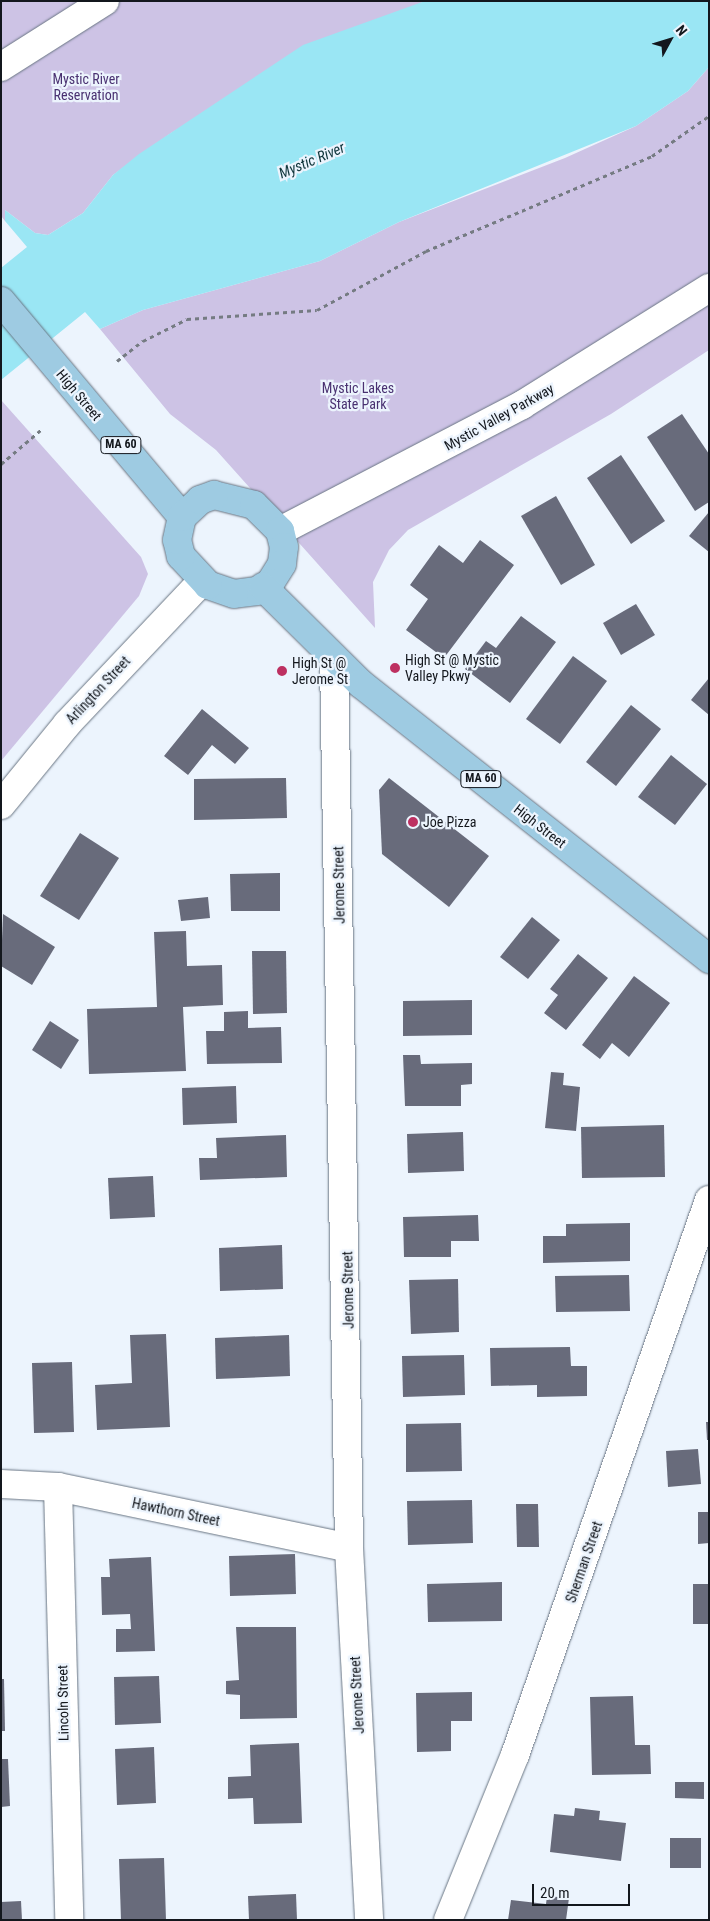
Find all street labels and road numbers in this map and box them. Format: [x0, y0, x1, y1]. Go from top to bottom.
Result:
street label: High Street [53, 366, 105, 424]
street label: Mystic Valley Parkway [441, 380, 557, 454]
road number: MA 60 [100, 436, 142, 454]
street label: Arlington Street [62, 653, 134, 727]
road number: MA 60 [460, 770, 502, 789]
street label: High Street [511, 800, 569, 852]
street label: Jerome Street [330, 846, 348, 924]
street label: Jerome Street [339, 1251, 357, 1329]
street label: Hawthorn Street [130, 1494, 222, 1530]
street label: Sherman Street [562, 1519, 606, 1605]
street label: Jerome Street [347, 1656, 367, 1734]
street label: Lincoln Street [54, 1665, 72, 1741]

